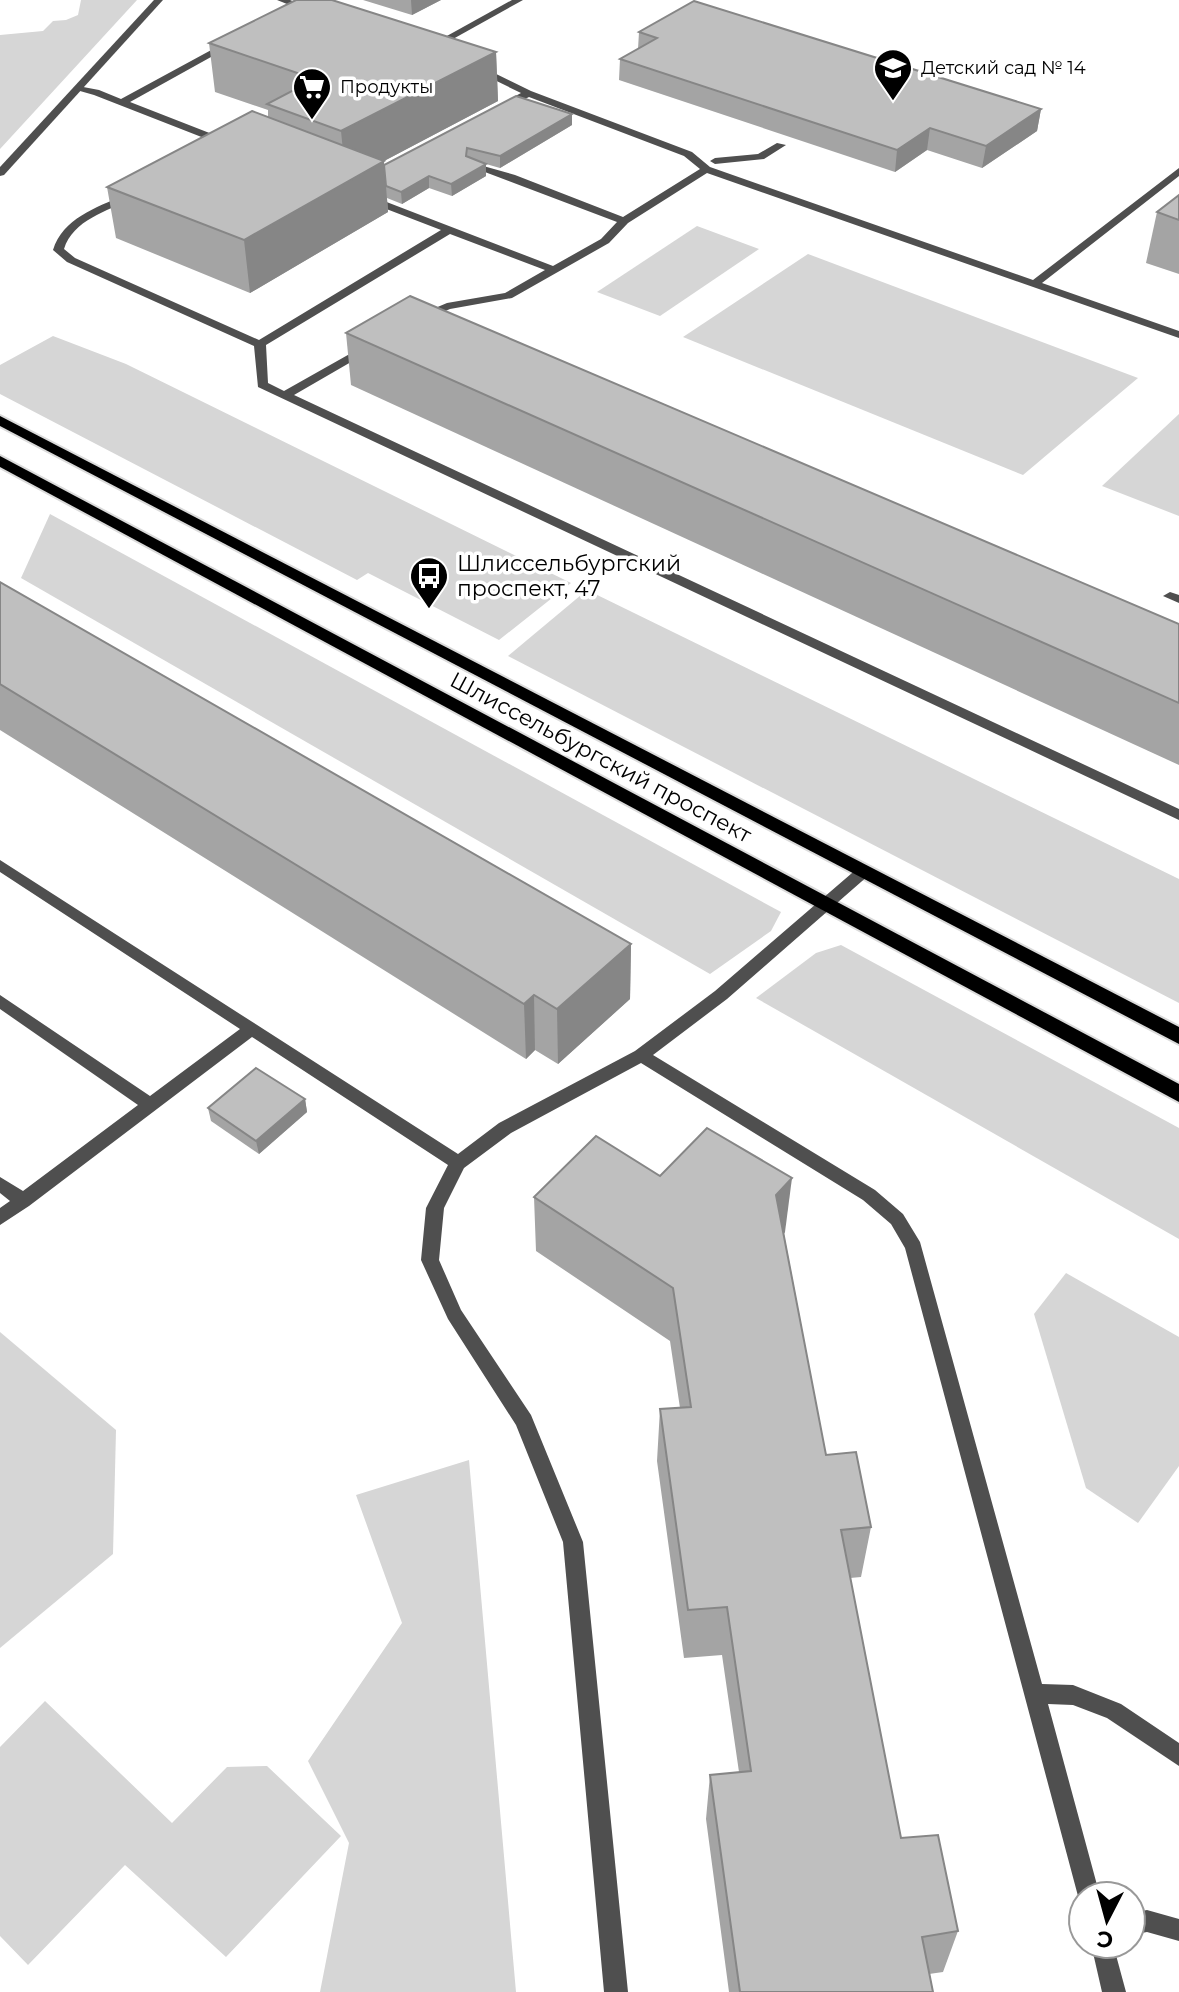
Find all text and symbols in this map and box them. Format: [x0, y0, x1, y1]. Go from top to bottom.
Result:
school or university icon: Детский сад № 14 [872, 47, 914, 102]
place label: Детский сад № 14 [921, 57, 1086, 79]
supermarket icon: Продукты [291, 66, 333, 121]
place label: Продукты [340, 76, 433, 98]
place label: Шлиссельбургский проспект, 47 [457, 550, 681, 602]
bus stop icon: Шлиссельбургский проспект, 47 [408, 555, 450, 610]
street label: Шлиссельбургский проспект [445, 666, 757, 849]
north arrow [1067, 1880, 1147, 1960]
text: С [1096, 1925, 1114, 1954]

